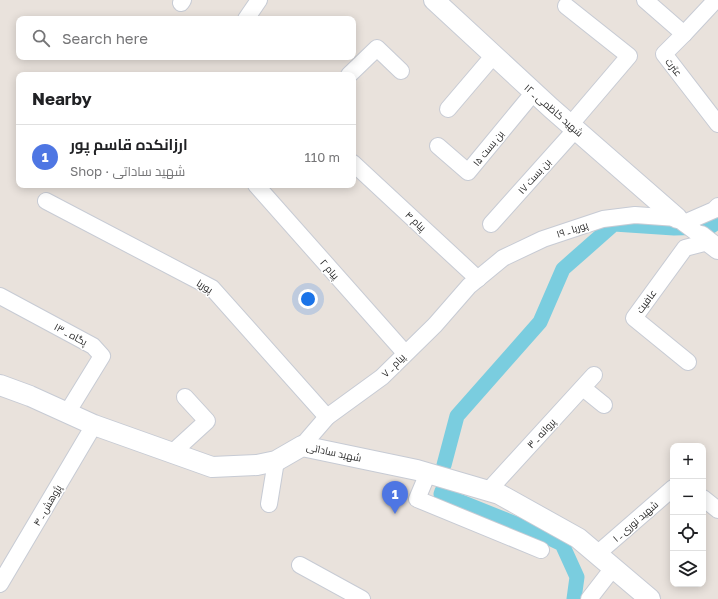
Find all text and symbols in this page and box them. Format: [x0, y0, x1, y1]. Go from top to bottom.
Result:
search box [16, 16, 356, 60]
icon: search [30, 27, 52, 49]
text: Search here [62, 29, 148, 47]
street label: عترت [663, 56, 685, 79]
street label: شهید کاظمی ـ ۱۲ [522, 81, 586, 139]
text: Nearby [32, 88, 92, 109]
street label: بن بست ۱۵ [470, 128, 507, 169]
text: ارزانکده قاسم پور [70, 135, 188, 153]
text: 1 [42, 149, 48, 165]
text: 110 m [305, 149, 340, 165]
street label: بن بست ۱۷ [515, 156, 554, 197]
text: Shop · شهید ساداتی [70, 163, 185, 179]
street label: پیام ۴ [402, 208, 429, 235]
street label: پوریا ـ ۱۹ [555, 218, 590, 241]
street label: پیام ۲ [317, 257, 342, 283]
street label: پوریا [194, 276, 216, 297]
street label: عافیت [633, 287, 659, 315]
your location [298, 289, 318, 309]
street label: پگاه ـ ۱۳ [52, 320, 90, 349]
street label: پیام ـ ۷ [379, 350, 409, 381]
street label: پروانه ـ ۳ [524, 415, 559, 451]
street label: شهید ساداتی [305, 440, 363, 465]
map controls [670, 443, 706, 587]
button: + [670, 443, 706, 479]
button: − [670, 479, 706, 515]
pin: 1 [382, 481, 408, 514]
street label: پژوهش ـ ۴ [30, 482, 65, 528]
street label: شهید نوری ـ ۱ [610, 498, 661, 545]
button: locate [670, 515, 706, 551]
button: layers [670, 551, 706, 587]

